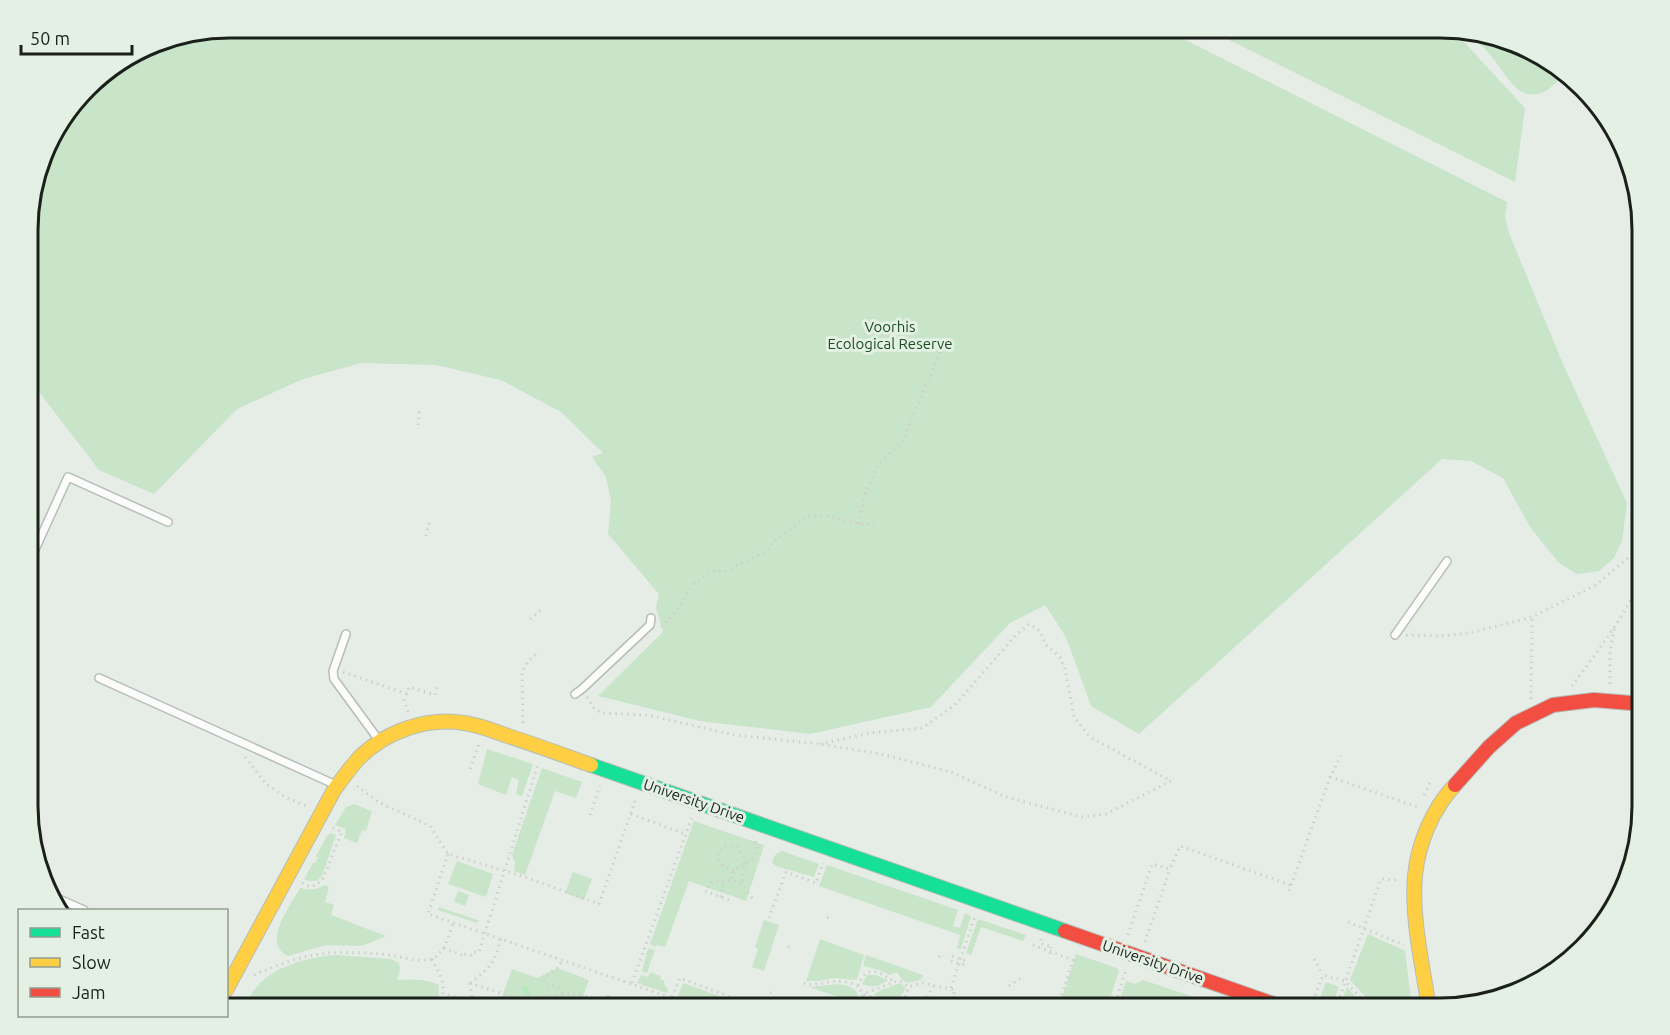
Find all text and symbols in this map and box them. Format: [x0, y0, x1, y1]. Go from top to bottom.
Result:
scale bar [21, 18, 132, 56]
text: 50 m [30, 28, 70, 48]
park label: Voorhis Ecological Reserve [827, 318, 953, 352]
street label: University Drive [641, 775, 747, 826]
legend [18, 909, 228, 1017]
text: Fast [72, 922, 105, 942]
street label: University Drive [1100, 936, 1206, 987]
text: Slow [72, 952, 111, 972]
text: Jam [72, 982, 106, 1002]

